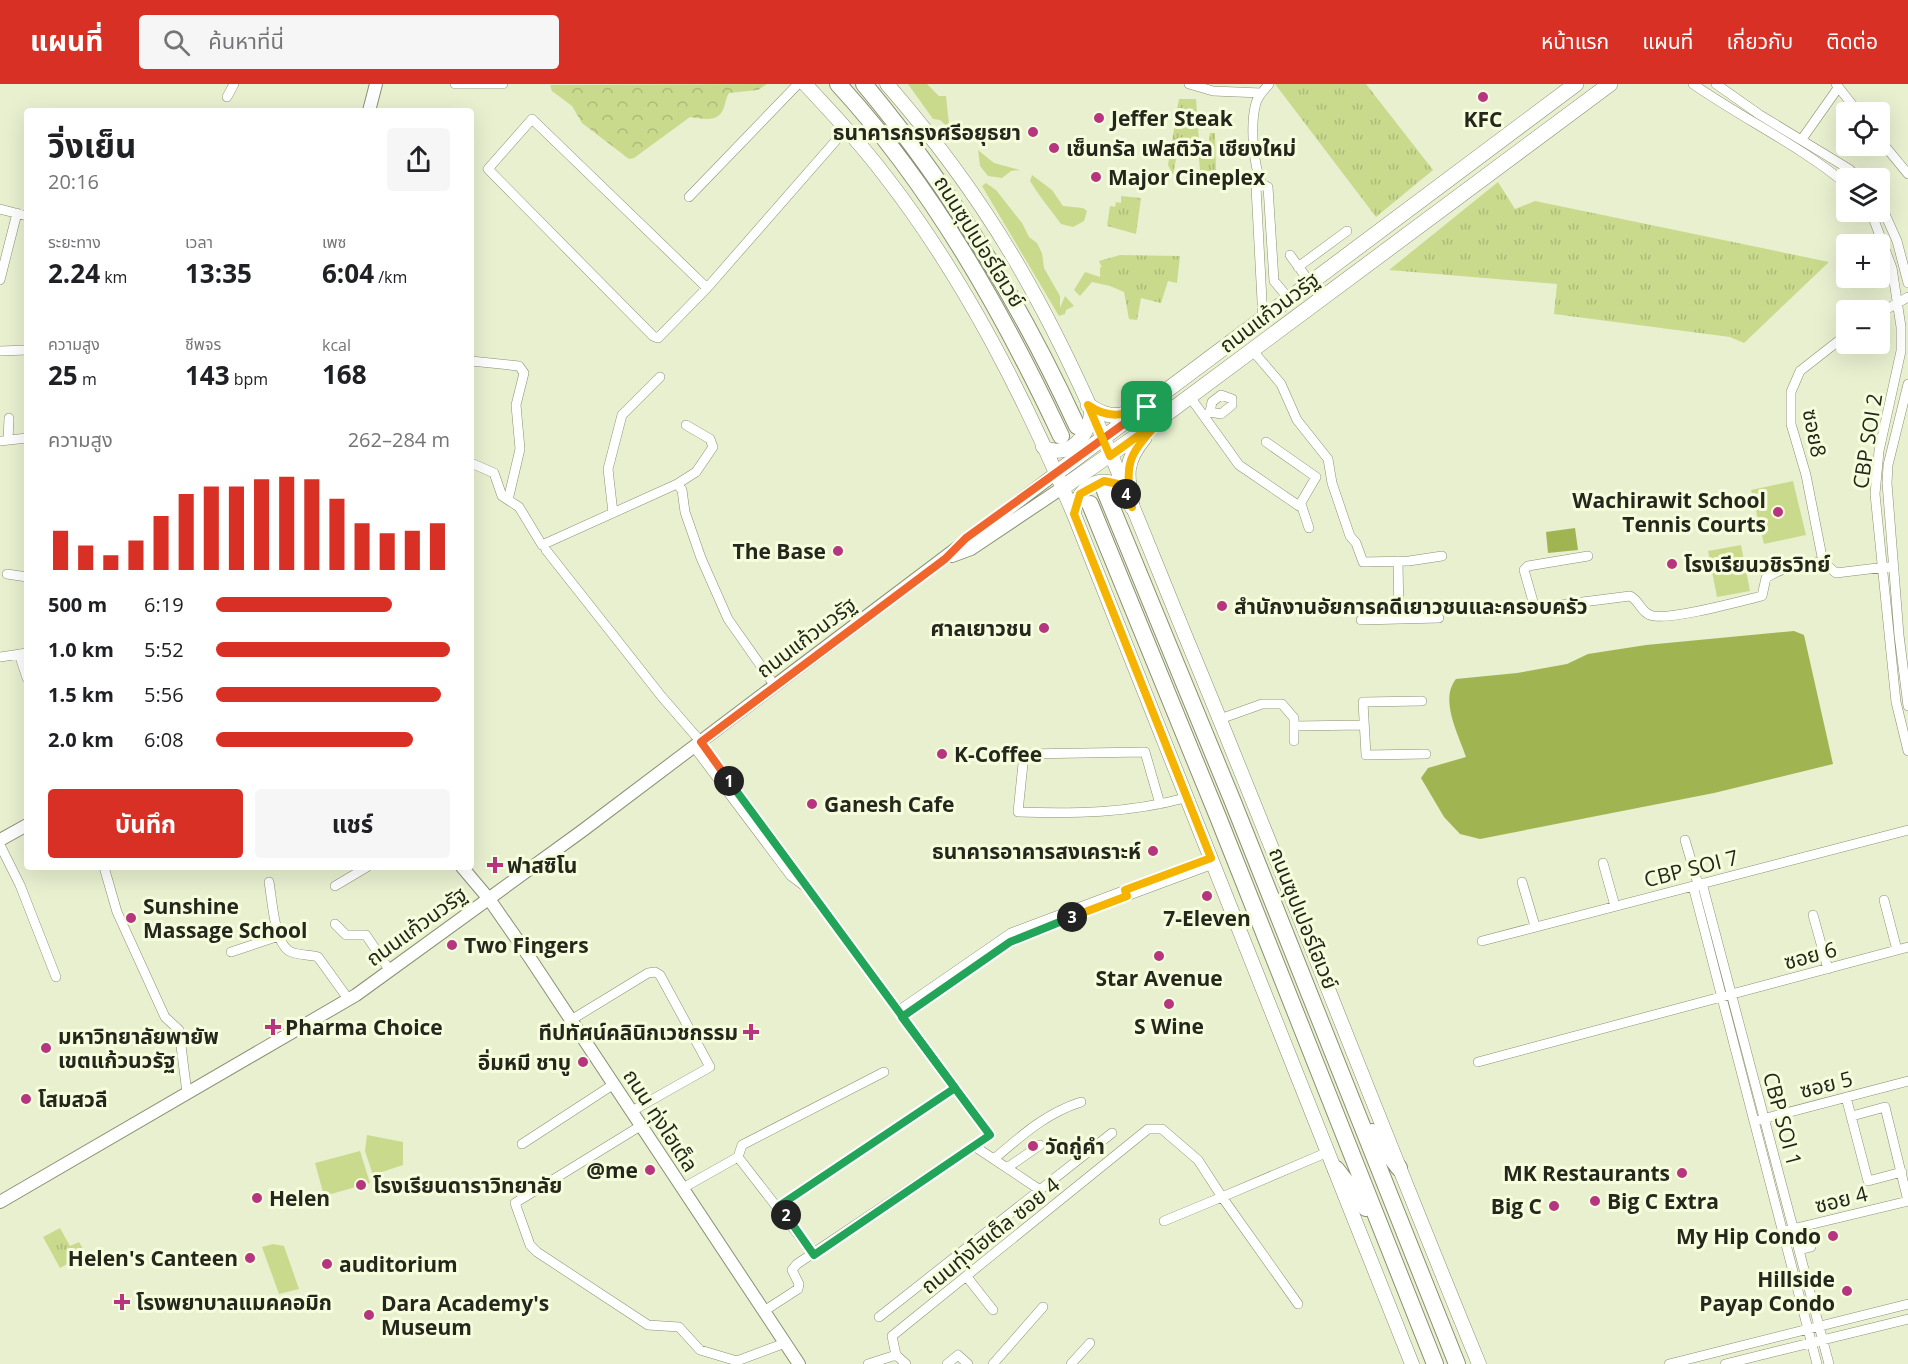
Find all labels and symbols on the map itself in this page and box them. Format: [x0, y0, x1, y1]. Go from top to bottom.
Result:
marker: KFC [1476, 90, 1490, 104]
place label: Jeffer Steak [1109, 104, 1234, 132]
place label: KFC [1464, 105, 1502, 133]
marker: Jeffer Steak [1092, 111, 1106, 125]
place label: ธนาคารกรุงศรีอยุธยา [833, 118, 1021, 146]
marker: ธนาคารกรุงศรีอยุธยา [1026, 125, 1040, 139]
place label: เซ็นทรัล เฟสติวัล เชียงใหม่ [1066, 134, 1296, 162]
marker: เซ็นทรัล เฟสติวัล เชียงใหม่ [1047, 141, 1061, 155]
place label: Major Cineplex [1108, 163, 1266, 191]
street label: ถนนซุปเปอร์ไฮเวย์ [928, 170, 1032, 312]
marker: Major Cineplex [1089, 170, 1103, 184]
street label: ถนนแก้วนวรัฐ [1213, 265, 1325, 359]
pin [1121, 381, 1172, 432]
street label: CBP SOI 2 [1846, 391, 1888, 491]
street label: ซอย8 [1797, 407, 1833, 459]
pin: 4 [1111, 479, 1141, 509]
place label: Wachirawit School Tennis Courts [1572, 486, 1766, 538]
marker: Wachirawit School Tennis Courts [1771, 505, 1785, 519]
place label: The Base [733, 537, 826, 565]
marker: The Base [831, 544, 845, 558]
place label: โรงเรียนวชิรวิทย์ [1684, 550, 1830, 578]
marker: โรงเรียนวชิรวิทย์ [1665, 557, 1679, 571]
street label: ถนนแก้วนวรัฐ [750, 590, 862, 684]
place label: สำนักงานอัยการคดีเยาวชนและครอบครัว [1234, 592, 1588, 620]
marker: สำนักงานอัยการคดีเยาวชนและครอบครัว [1215, 599, 1229, 613]
place label: ศาลเยาวชน [931, 614, 1032, 642]
marker: ศาลเยาวชน [1037, 621, 1051, 635]
place label: K-Coffee [954, 740, 1042, 768]
marker: K-Coffee [935, 747, 949, 761]
pin: 1 [714, 766, 744, 796]
place label: Ganesh Cafe [824, 790, 954, 818]
marker: Ganesh Cafe [805, 797, 819, 811]
place label: ธนาคารอาคารสงเคราะห์ [932, 837, 1141, 865]
street label: ถนนซุปเปอร์ไฮเวย์ [1263, 843, 1345, 993]
street label: CBP SOI 7 [1641, 843, 1741, 893]
marker: ธนาคารอาคารสงเคราะห์ [1146, 844, 1160, 858]
place label: ฟาสซิโน [507, 851, 577, 879]
marker: ฟาสซิโน [488, 858, 502, 872]
street label: ถนนแก้วนวรัฐ [360, 880, 472, 972]
marker: 7-Eleven [1200, 889, 1214, 903]
place label: Sunshine Massage School [143, 892, 307, 944]
pin: 3 [1057, 902, 1087, 932]
place label: 7-Eleven [1163, 904, 1251, 932]
marker: Sunshine Massage School [124, 911, 138, 925]
place label: Two Fingers [464, 931, 589, 959]
street label: ซอย 6 [1780, 935, 1840, 975]
marker: Two Fingers [445, 938, 459, 952]
marker: Star Avenue [1152, 949, 1166, 963]
place label: Star Avenue [1095, 964, 1223, 992]
marker: S Wine [1162, 997, 1176, 1011]
place label: S Wine [1134, 1012, 1204, 1040]
place label: Pharma Choice [285, 1013, 443, 1041]
place label: ทีปทัศน์คลินิกเวชกรรม [539, 1018, 738, 1046]
marker: Pharma Choice [266, 1020, 280, 1034]
place label: มหาวิทยาลัยพายัพ เขตแก้วนวรัฐ [58, 1022, 219, 1074]
marker: ทีปทัศน์คลินิกเวชกรรม [742, 1023, 760, 1041]
marker: มหาวิทยาลัยพายัพ เขตแก้วนวรัฐ [39, 1041, 53, 1055]
place label: อิ่มหมี ชาบู [478, 1048, 571, 1076]
marker: อิ่มหมี ชาบู [576, 1055, 590, 1069]
street label: ถนน ทุ่งโฮเต็ล [617, 1063, 705, 1177]
street label: ซอย 5 [1797, 1064, 1855, 1104]
street label: CBP SOI 1 [1757, 1069, 1809, 1169]
place label: โสมสวลี [38, 1085, 107, 1113]
marker: โสมสวลี [19, 1092, 33, 1106]
place label: วัดกู่คำ [1045, 1132, 1105, 1160]
marker: วัดกู่คำ [1026, 1139, 1040, 1153]
place label: @me [586, 1156, 638, 1184]
place label: MK Restaurants [1503, 1159, 1670, 1187]
marker: @me [643, 1163, 657, 1177]
marker: MK Restaurants [1675, 1166, 1689, 1180]
street label: ถนนทุ่งโฮเต็ล ซอย 4 [915, 1170, 1065, 1300]
place label: โรงเรียนดาราวิทยาลัย [373, 1171, 562, 1199]
marker: โรงเรียนดาราวิทยาลัย [354, 1178, 368, 1192]
street label: ซอย 4 [1812, 1179, 1870, 1219]
place label: Helen [269, 1184, 330, 1212]
place label: Big C Extra [1607, 1187, 1719, 1215]
marker: Helen [250, 1191, 264, 1205]
place label: Big C [1491, 1192, 1542, 1220]
marker: Big C Extra [1588, 1194, 1602, 1208]
marker: Big C [1547, 1199, 1561, 1213]
pin: 2 [771, 1200, 801, 1230]
place label: My Hip Condo [1676, 1222, 1821, 1250]
marker: My Hip Condo [1826, 1229, 1840, 1243]
place label: Helen's Canteen [68, 1244, 238, 1272]
place label: auditorium [339, 1250, 458, 1278]
marker: Helen's Canteen [243, 1251, 257, 1265]
marker: auditorium [320, 1257, 334, 1271]
place label: Hillside Payap Condo [1699, 1265, 1835, 1317]
marker: Hillside Payap Condo [1840, 1284, 1854, 1298]
place label: โรงพยาบาลแมคคอมิก [136, 1288, 332, 1316]
place label: Dara Academy's Museum [381, 1289, 549, 1341]
marker: โรงพยาบาลแมคคอมิก [113, 1293, 131, 1311]
marker: Dara Academy's Museum [362, 1308, 376, 1322]

